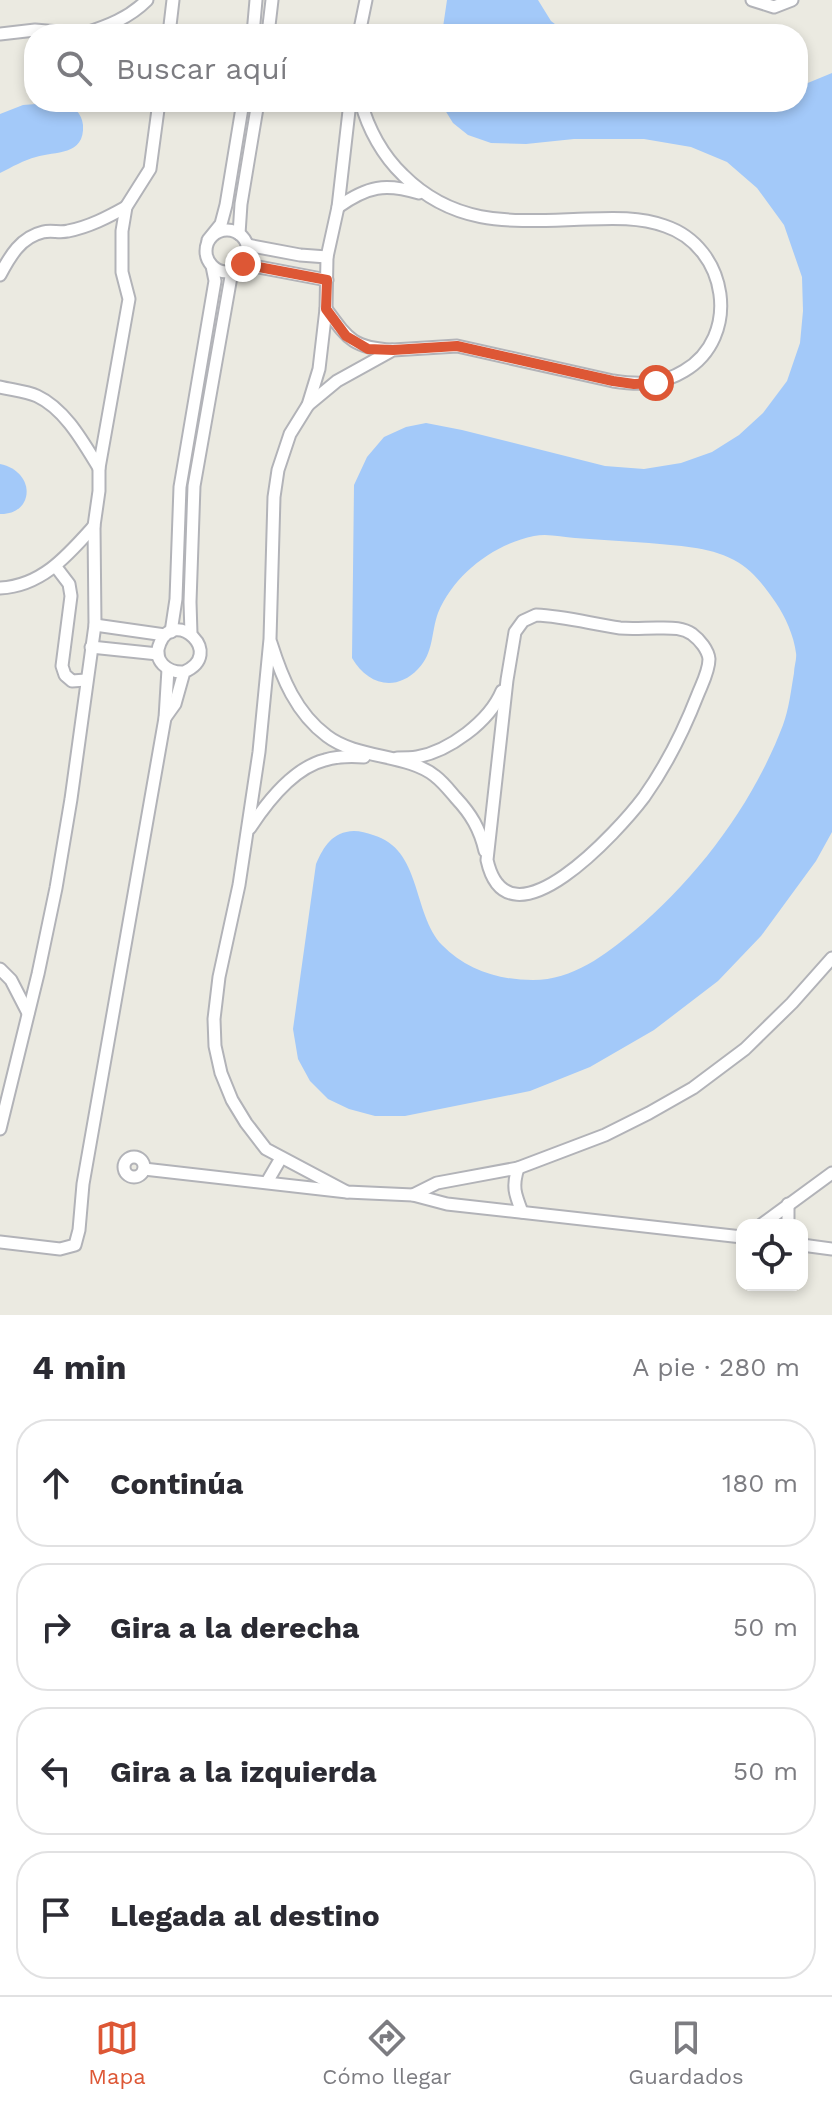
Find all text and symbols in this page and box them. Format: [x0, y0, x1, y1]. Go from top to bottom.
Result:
search box [24, 24, 808, 112]
icon: search [52, 46, 96, 90]
text: Buscar aquí [116, 51, 288, 86]
route end [225, 246, 261, 282]
route start [638, 365, 674, 401]
map controls [736, 1219, 808, 1291]
button: locate [736, 1219, 808, 1291]
text: 4 min [32, 1347, 127, 1387]
text: A pie · 280 m [632, 1352, 800, 1382]
icon: ahead [34, 1461, 78, 1505]
text: Continúa [110, 1466, 243, 1501]
text: 180 m [722, 1468, 798, 1498]
icon: right [34, 1605, 78, 1649]
text: Gira a la derecha [110, 1610, 359, 1645]
text: 50 m [733, 1612, 798, 1642]
icon: left [34, 1749, 78, 1793]
text: Gira a la izquierda [110, 1754, 377, 1789]
text: 50 m [733, 1756, 798, 1786]
icon: arrive [34, 1893, 78, 1937]
text: Llegada al destino [110, 1898, 380, 1933]
tab: Mapa [88, 2016, 146, 2089]
tab: Cómo llegar [322, 2016, 452, 2089]
tab: Guardados [628, 2016, 744, 2089]

